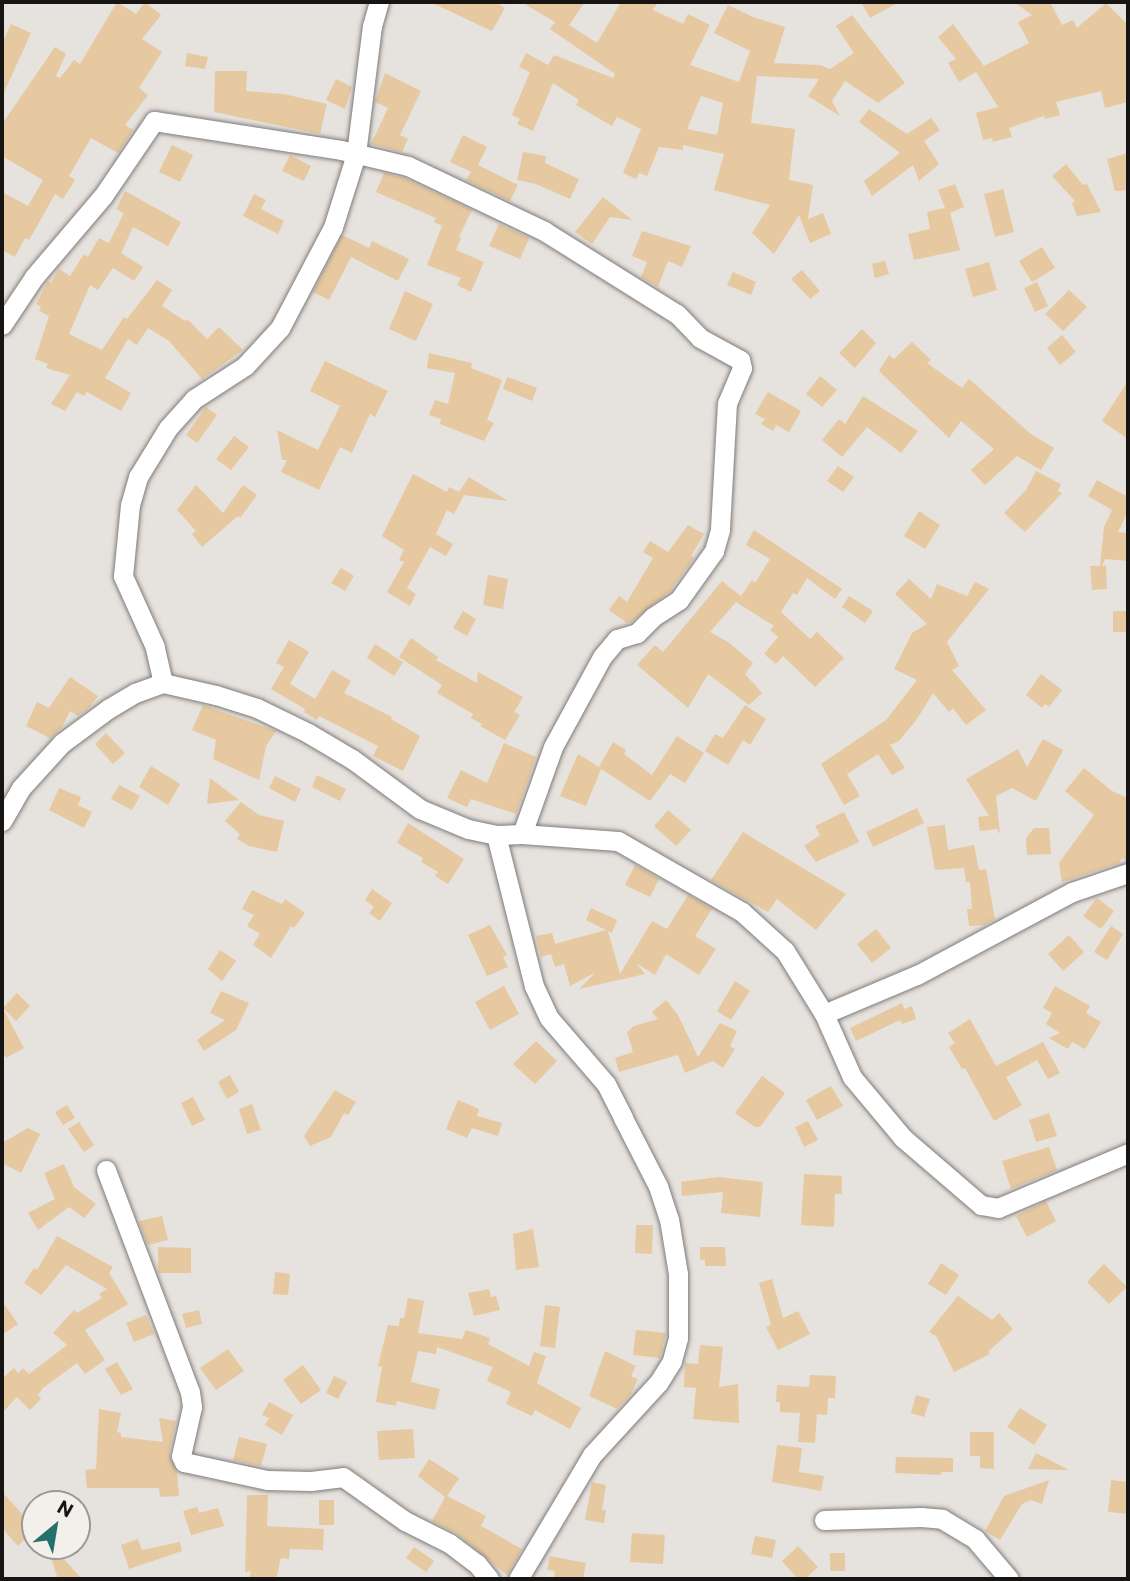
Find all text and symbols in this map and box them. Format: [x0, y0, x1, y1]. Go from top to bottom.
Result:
north arrow [21, 1490, 91, 1560]
text: N [54, 1495, 78, 1522]

